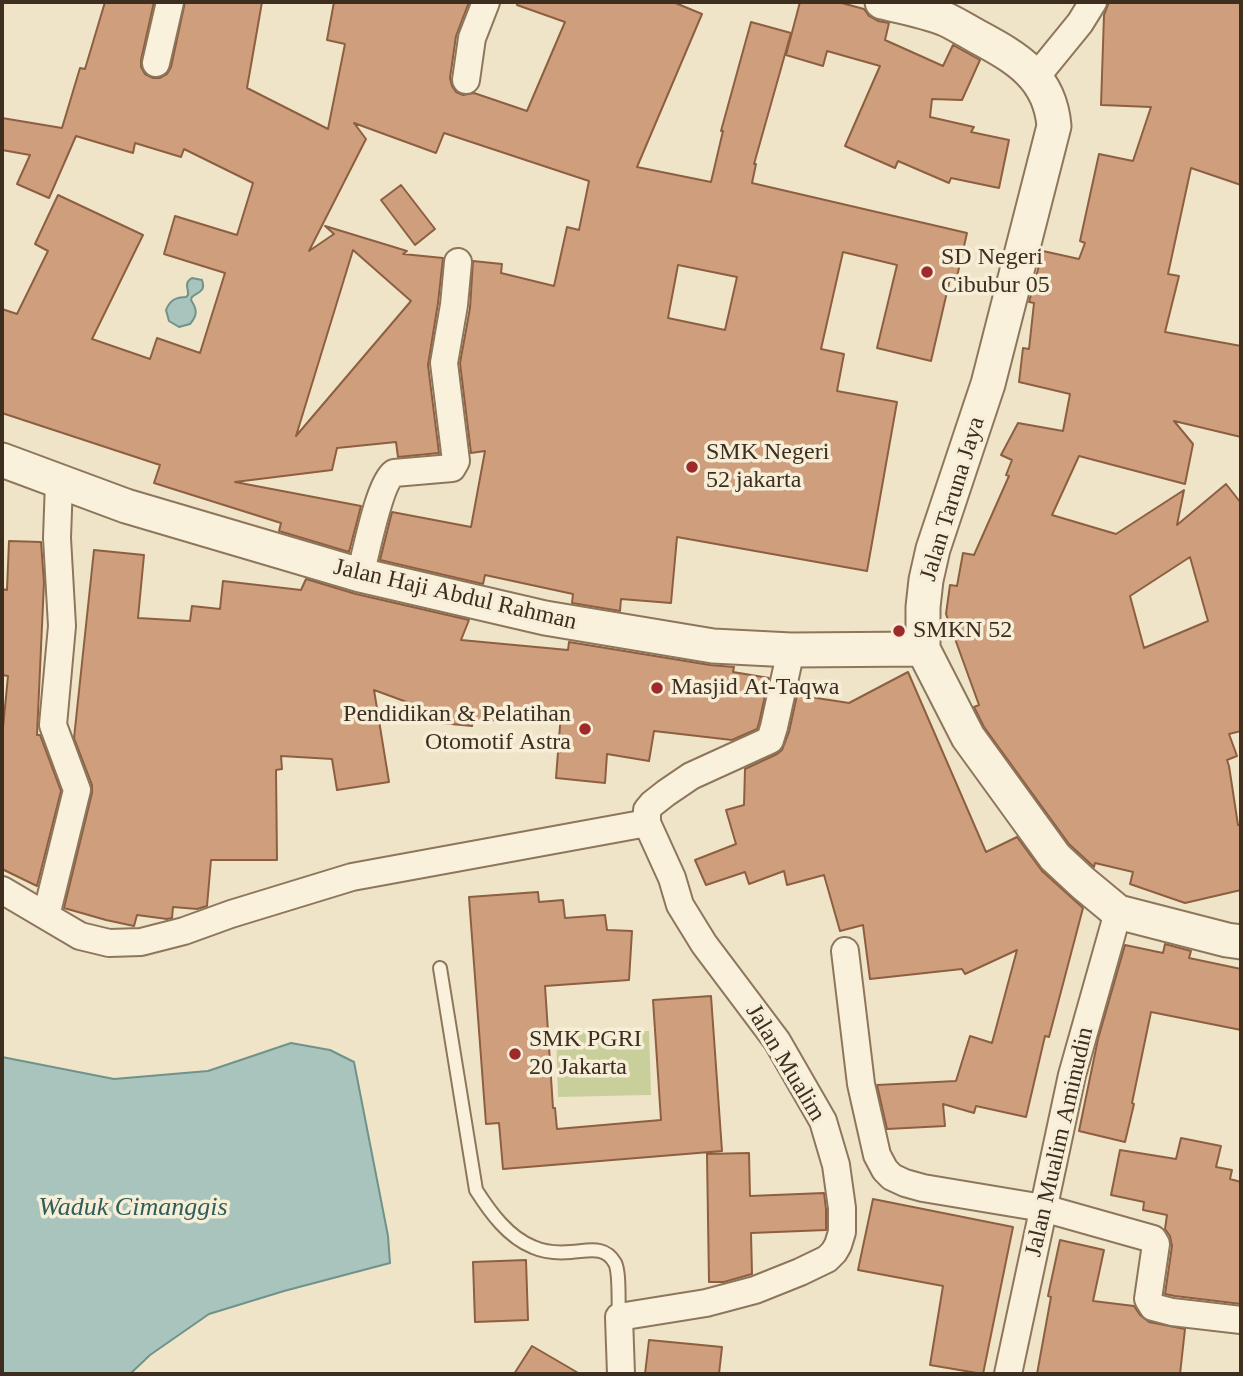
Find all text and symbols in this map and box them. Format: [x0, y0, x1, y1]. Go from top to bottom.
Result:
place label: SD Negeri Cibubur 05 [941, 244, 1050, 300]
marker: SD Negeri Cibubur 05 [919, 264, 935, 280]
street label: Jalan Taruna Jaya [914, 413, 992, 585]
place label: SMK Negeri 52 jakarta [706, 439, 829, 495]
marker: SMK Negeri 52 jakarta [684, 459, 700, 475]
street label: Jalan Haji Abdul Rahman [331, 553, 579, 637]
place label: SMKN 52 [913, 617, 1012, 645]
marker: SMKN 52 [891, 623, 907, 639]
place label: Masjid At-Taqwa [671, 674, 839, 702]
marker: Masjid At-Taqwa [649, 680, 665, 696]
place label: Pendidikan & Pelatihan Otomotif Astra [343, 701, 571, 757]
marker: Pendidikan & Pelatihan Otomotif Astra [577, 721, 593, 737]
street label: Jalan Mualim [739, 999, 831, 1127]
street label: Jalan Mualim Aminudin [1020, 1024, 1100, 1260]
place label: SMK PGRI 20 Jakarta [529, 1026, 642, 1082]
marker: SMK PGRI 20 Jakarta [507, 1046, 523, 1062]
water label: Waduk Cimanggis [39, 1192, 227, 1224]

